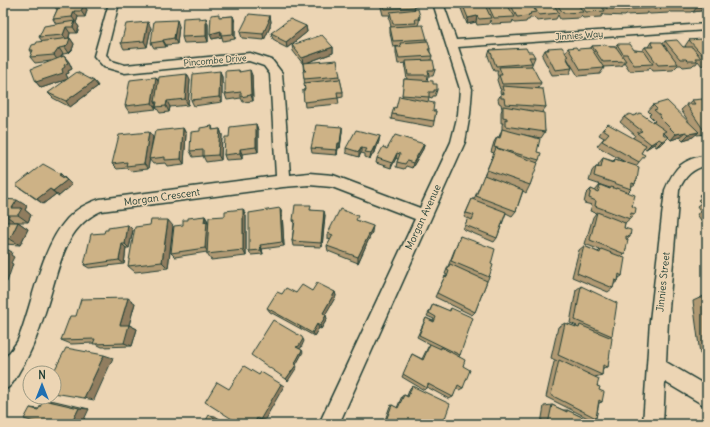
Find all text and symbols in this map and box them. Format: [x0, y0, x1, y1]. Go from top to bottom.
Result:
street label: Jinnies Way [555, 28, 603, 42]
street label: Pincombe Drive [183, 52, 247, 68]
street label: Morgan Avenue [402, 182, 444, 252]
street label: Morgan Crescent [123, 185, 201, 209]
street label: Jinnies Street [653, 251, 673, 313]
north arrow [22, 365, 62, 405]
text: N [38, 368, 46, 382]

